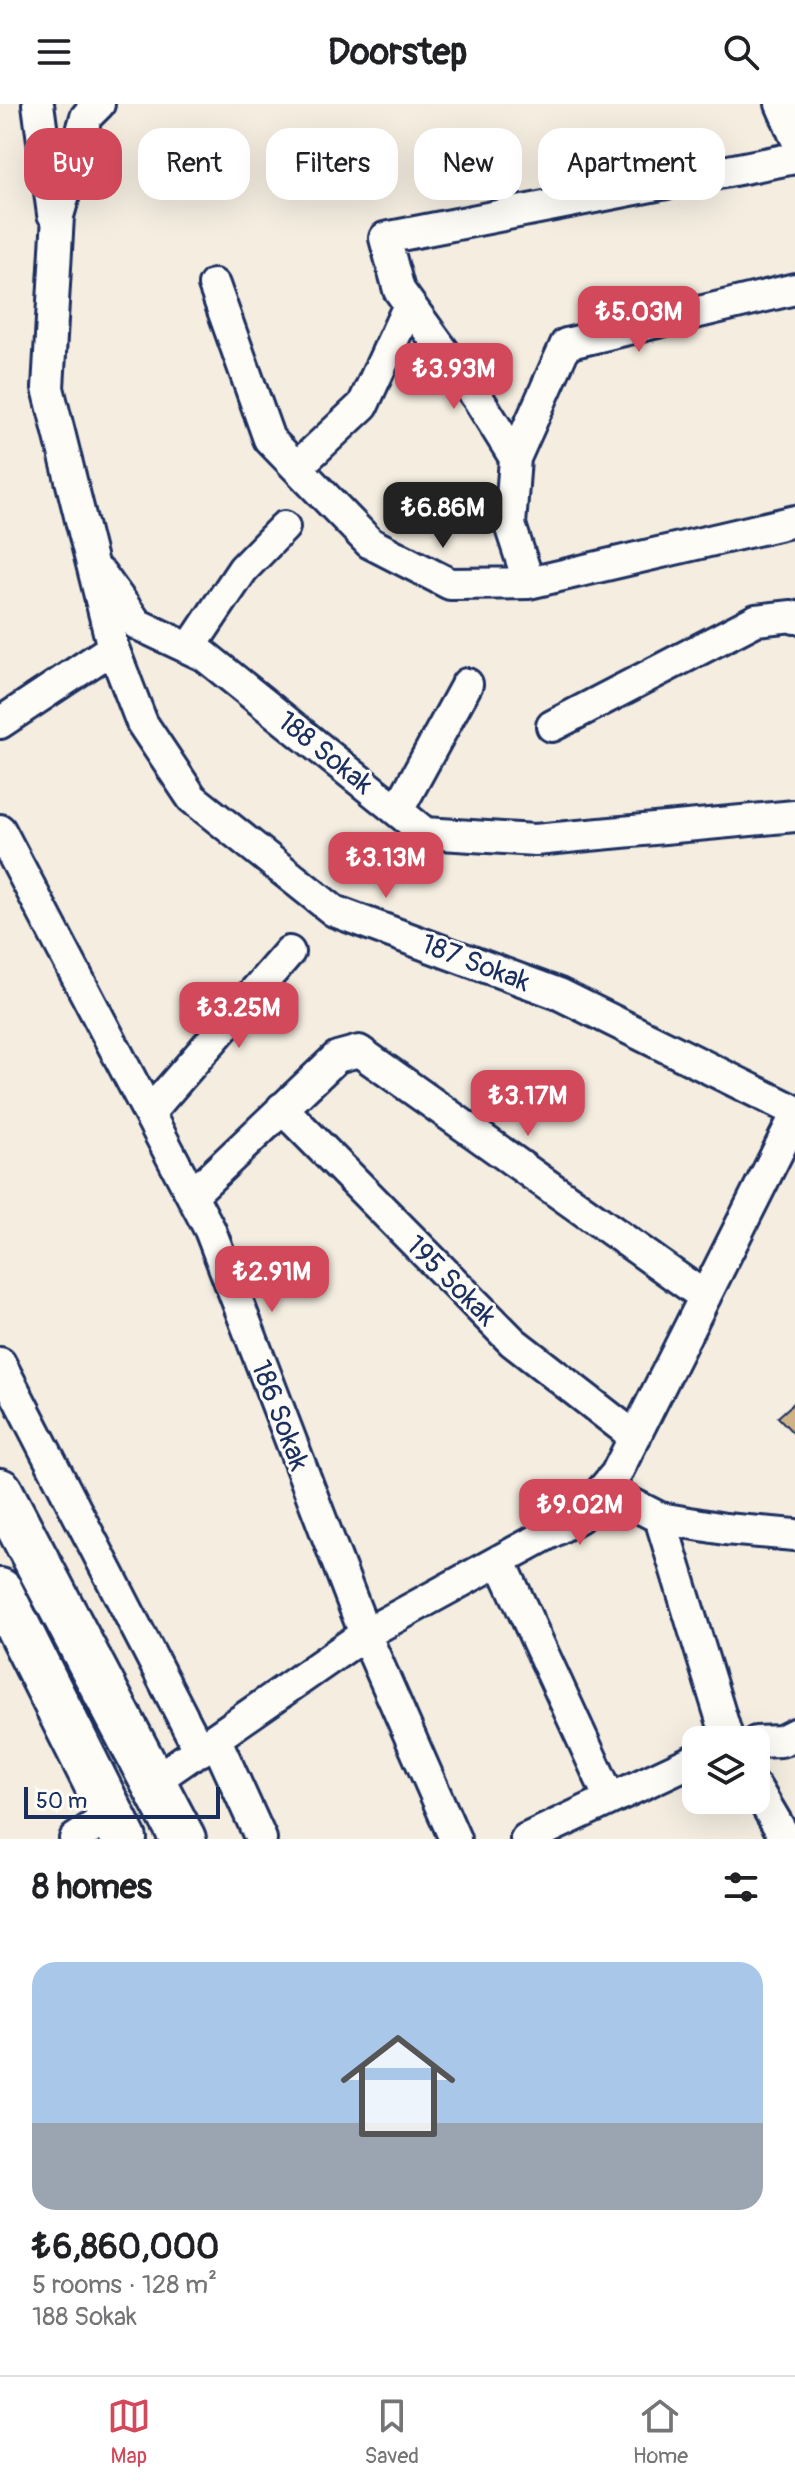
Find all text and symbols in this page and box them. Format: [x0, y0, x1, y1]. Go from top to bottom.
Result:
icon: menu [32, 30, 76, 74]
text: Doorstep [328, 30, 467, 75]
icon: search [719, 30, 763, 74]
chip: Buy [24, 128, 122, 200]
chip: Rent [138, 128, 250, 200]
chip: Filters [266, 128, 398, 200]
chip: New [414, 128, 522, 200]
chip: Apartment [538, 128, 725, 200]
pin: ₺5.03M [574, 286, 704, 354]
text: ₺5.03M [596, 296, 682, 328]
pin: ₺3.93M [389, 343, 519, 411]
text: ₺3.93M [413, 353, 495, 385]
pin: ₺6.86M [378, 482, 508, 550]
text: ₺6.86M [401, 492, 485, 524]
street label: 188 Sokak [270, 704, 380, 803]
pin: ₺3.13M [321, 832, 451, 900]
text: ₺3.13M [346, 842, 426, 874]
street label: 187 Sokak [416, 927, 535, 1000]
pin: ₺3.25M [174, 982, 304, 1050]
text: ₺3.25M [197, 992, 281, 1024]
pin: ₺3.17M [463, 1070, 593, 1138]
text: ₺3.17M [489, 1080, 567, 1112]
street label: 195 Sokak [398, 1228, 504, 1334]
pin: ₺2.91M [207, 1246, 337, 1314]
text: ₺2.91M [233, 1256, 311, 1288]
street label: 186 Sokak [243, 1356, 317, 1476]
pin: ₺9.02M [515, 1479, 645, 1547]
text: ₺9.02M [537, 1489, 623, 1521]
map controls [682, 1726, 770, 1814]
button: layers [682, 1726, 770, 1814]
scale bar [24, 1783, 220, 1819]
text: 50 m [36, 1787, 87, 1815]
icon: filters [719, 1865, 763, 1909]
text: 8 homes [32, 1866, 152, 1909]
icon: home [326, 2014, 470, 2158]
text: ₺6,860,000 [32, 2226, 219, 2269]
text: 5 rooms · 128 m² [32, 2269, 217, 2301]
text: 188 Sokak [32, 2301, 137, 2333]
tab: Map [107, 2394, 151, 2470]
tab: Saved [364, 2394, 419, 2470]
tab: Home [633, 2394, 688, 2470]

